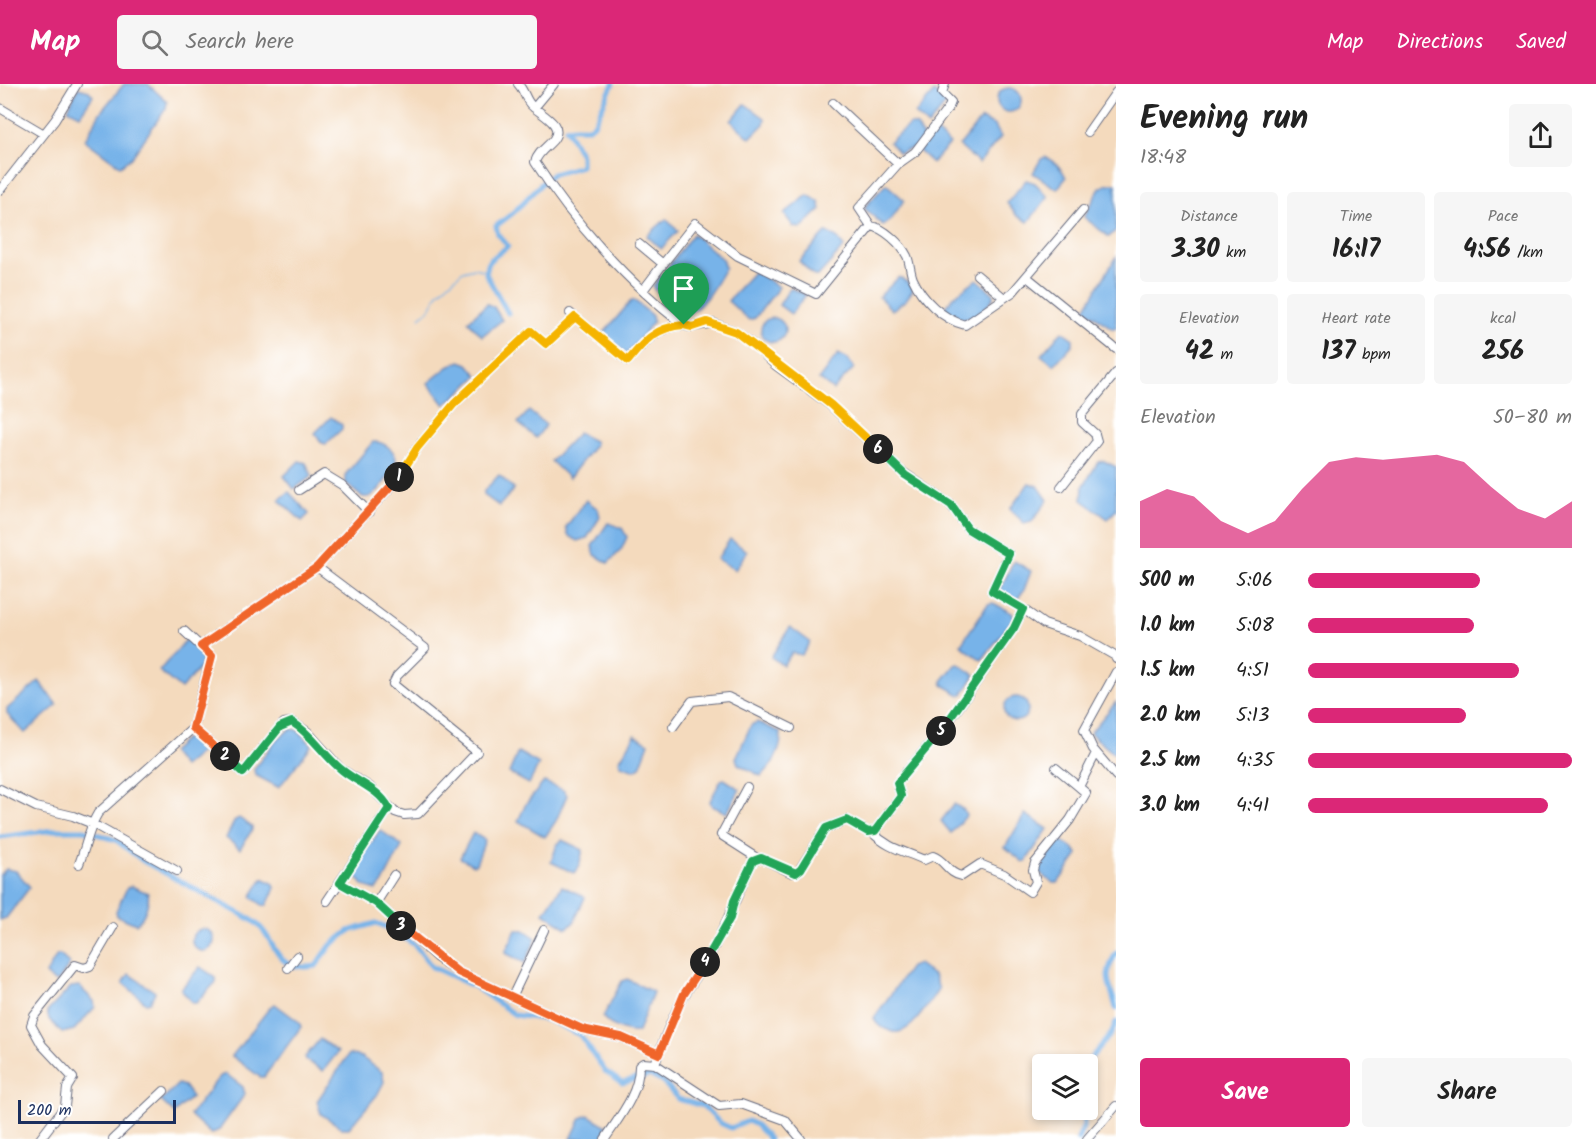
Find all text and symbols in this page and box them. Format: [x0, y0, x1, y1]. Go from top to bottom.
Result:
search box [117, 15, 537, 69]
text: Map [30, 20, 81, 65]
text: Search here [186, 25, 294, 60]
icon: search [138, 26, 171, 59]
text: Map [1327, 26, 1363, 59]
text: Directions [1396, 26, 1483, 59]
text: Saved [1516, 26, 1566, 59]
text: Evening run [1140, 93, 1308, 146]
button: share [1509, 104, 1572, 167]
text: 18:48 [1140, 142, 1186, 174]
text: Distance [1180, 204, 1238, 229]
text: Time [1340, 204, 1372, 229]
text: Pace [1488, 204, 1518, 229]
text: 3.30 [1172, 229, 1220, 271]
text: 16:17 [1332, 229, 1380, 271]
text: 4:56 [1463, 229, 1511, 271]
text: km [1220, 240, 1246, 265]
text: /km [1511, 240, 1543, 265]
pin [658, 263, 709, 325]
icon: arrive [667, 272, 700, 305]
text: Elevation [1179, 306, 1239, 331]
text: Heart rate [1321, 306, 1391, 331]
text: kcal [1490, 306, 1516, 331]
text: 42 [1185, 331, 1214, 373]
text: 137 [1321, 331, 1356, 373]
text: 256 [1482, 331, 1524, 373]
text: m [1214, 342, 1233, 367]
text: bpm [1356, 342, 1391, 367]
text: Elevation [1140, 402, 1216, 434]
text: 50–80 m [1493, 402, 1572, 434]
pin: 6 [863, 434, 893, 464]
text: 6 [874, 436, 882, 461]
pin: 1 [384, 462, 414, 492]
text: 1 [397, 464, 401, 489]
text: 500 m [1140, 565, 1195, 597]
text: 5:06 [1236, 565, 1273, 597]
text: 1.0 km [1140, 610, 1195, 642]
text: 5:08 [1236, 610, 1274, 642]
text: 1.5 km [1140, 655, 1195, 687]
text: 4:51 [1236, 655, 1269, 687]
text: 2.0 km [1140, 700, 1201, 732]
text: 5:13 [1236, 700, 1269, 732]
pin: 5 [926, 716, 956, 746]
text: 5 [937, 718, 945, 743]
pin: 2 [210, 741, 240, 771]
text: 2 [220, 743, 230, 768]
text: 2.5 km [1140, 745, 1200, 777]
text: 4:35 [1236, 745, 1274, 777]
text: 3.0 km [1140, 790, 1200, 822]
text: 4:41 [1236, 790, 1269, 822]
pin: 3 [386, 911, 416, 941]
text: 3 [397, 913, 405, 938]
pin: 4 [690, 947, 720, 977]
text: 4 [701, 949, 709, 974]
map controls [1032, 1054, 1098, 1120]
button: layers [1032, 1054, 1098, 1120]
button: Save [1140, 1058, 1350, 1127]
button: Share [1362, 1058, 1572, 1127]
scale bar [18, 1097, 176, 1124]
text: 200 m [27, 1098, 71, 1123]

